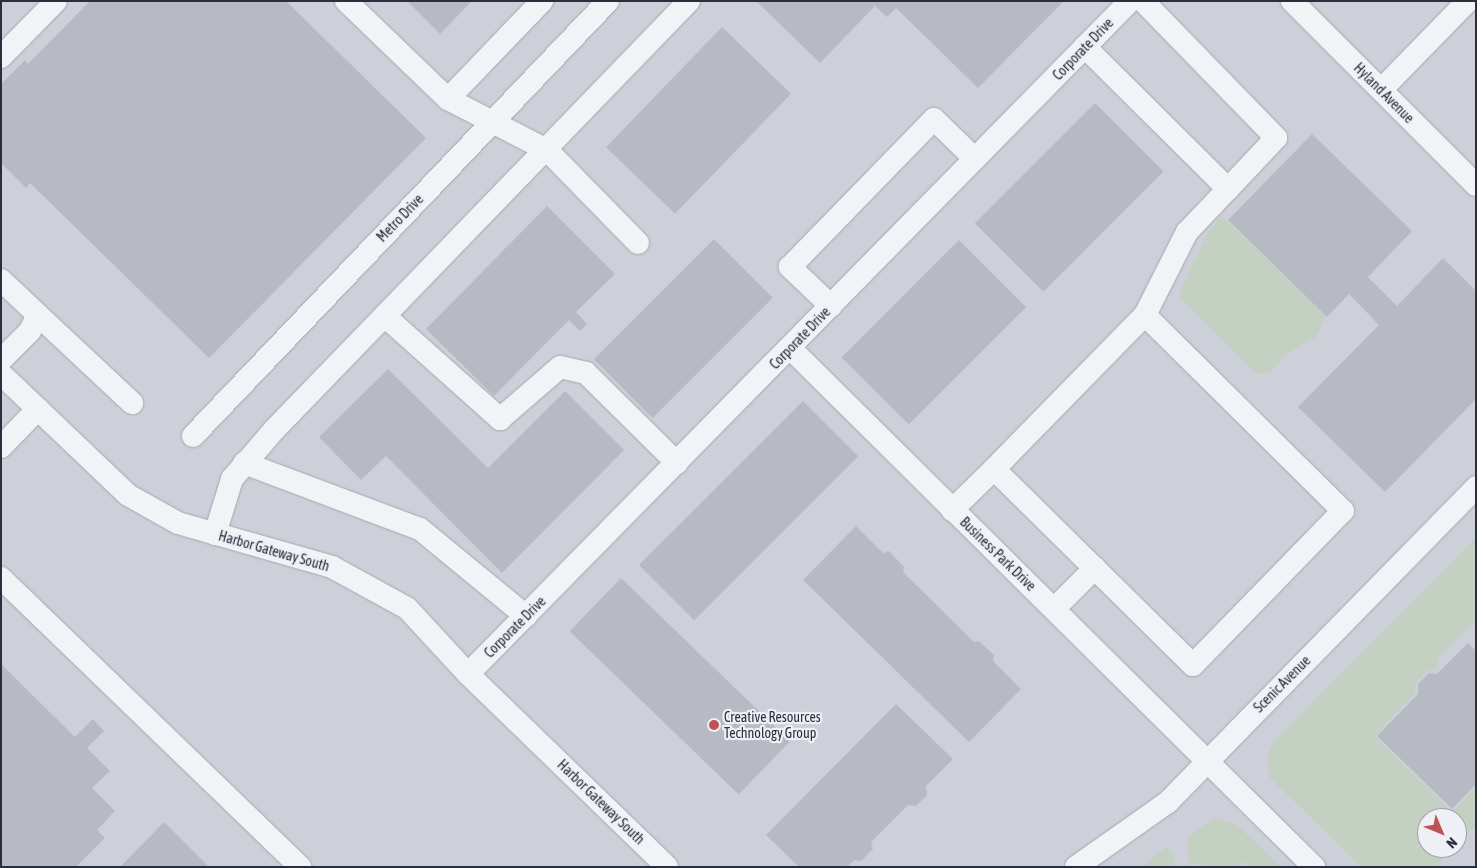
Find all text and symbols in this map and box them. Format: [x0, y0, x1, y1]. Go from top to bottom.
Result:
street label: Corporate Drive [1049, 14, 1117, 84]
street label: Hyland Avenue [1350, 59, 1418, 127]
street label: Metro Drive [373, 191, 427, 245]
street label: Corporate Drive [766, 303, 834, 373]
street label: Business Park Drive [957, 514, 1039, 594]
street label: Harbor Gateway South [217, 527, 331, 575]
street label: Corporate Drive [481, 593, 549, 661]
street label: Scenic Avenue [1250, 652, 1314, 716]
place label: Creative Resources Technology Group [724, 709, 821, 742]
marker: Creative Resources Technology Group [708, 719, 720, 731]
street label: Harbor Gateway South [554, 756, 648, 848]
north arrow [1417, 808, 1467, 858]
text: N [1443, 834, 1460, 851]

